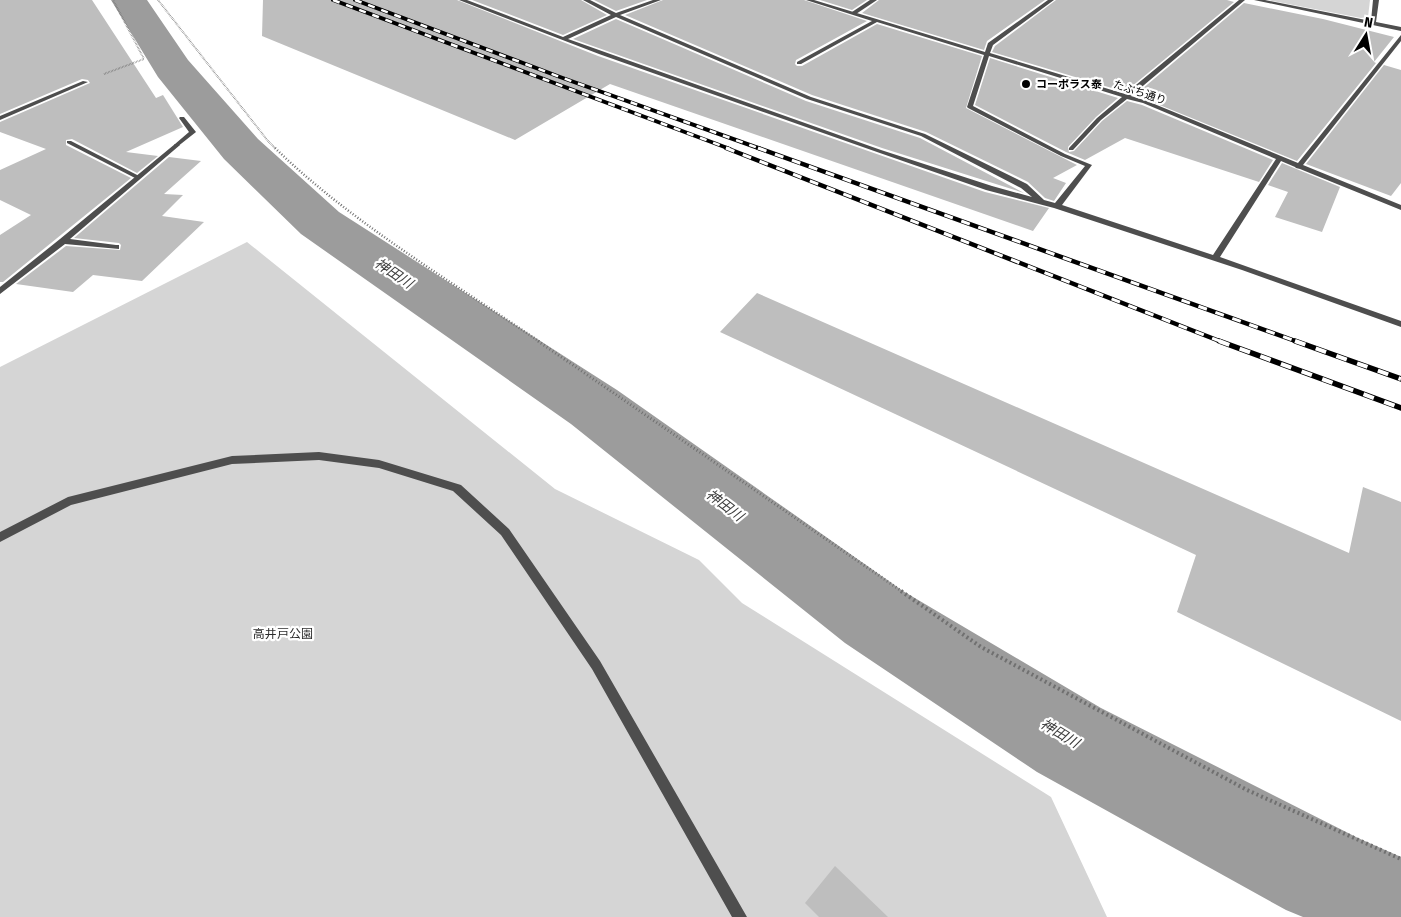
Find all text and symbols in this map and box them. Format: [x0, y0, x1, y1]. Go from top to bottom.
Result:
north arrow [1341, 10, 1391, 60]
text: N [1363, 14, 1374, 32]
marker: コーポラス泰 [1020, 78, 1032, 90]
place label: コーポラス泰 [1036, 78, 1102, 91]
street label: たぶち通り [1112, 78, 1168, 107]
water label: 神田川 [372, 255, 418, 293]
water label: 神田川 [703, 486, 748, 526]
park label: 高井戸公園 [253, 627, 313, 641]
water label: 神田川 [1037, 715, 1084, 753]

